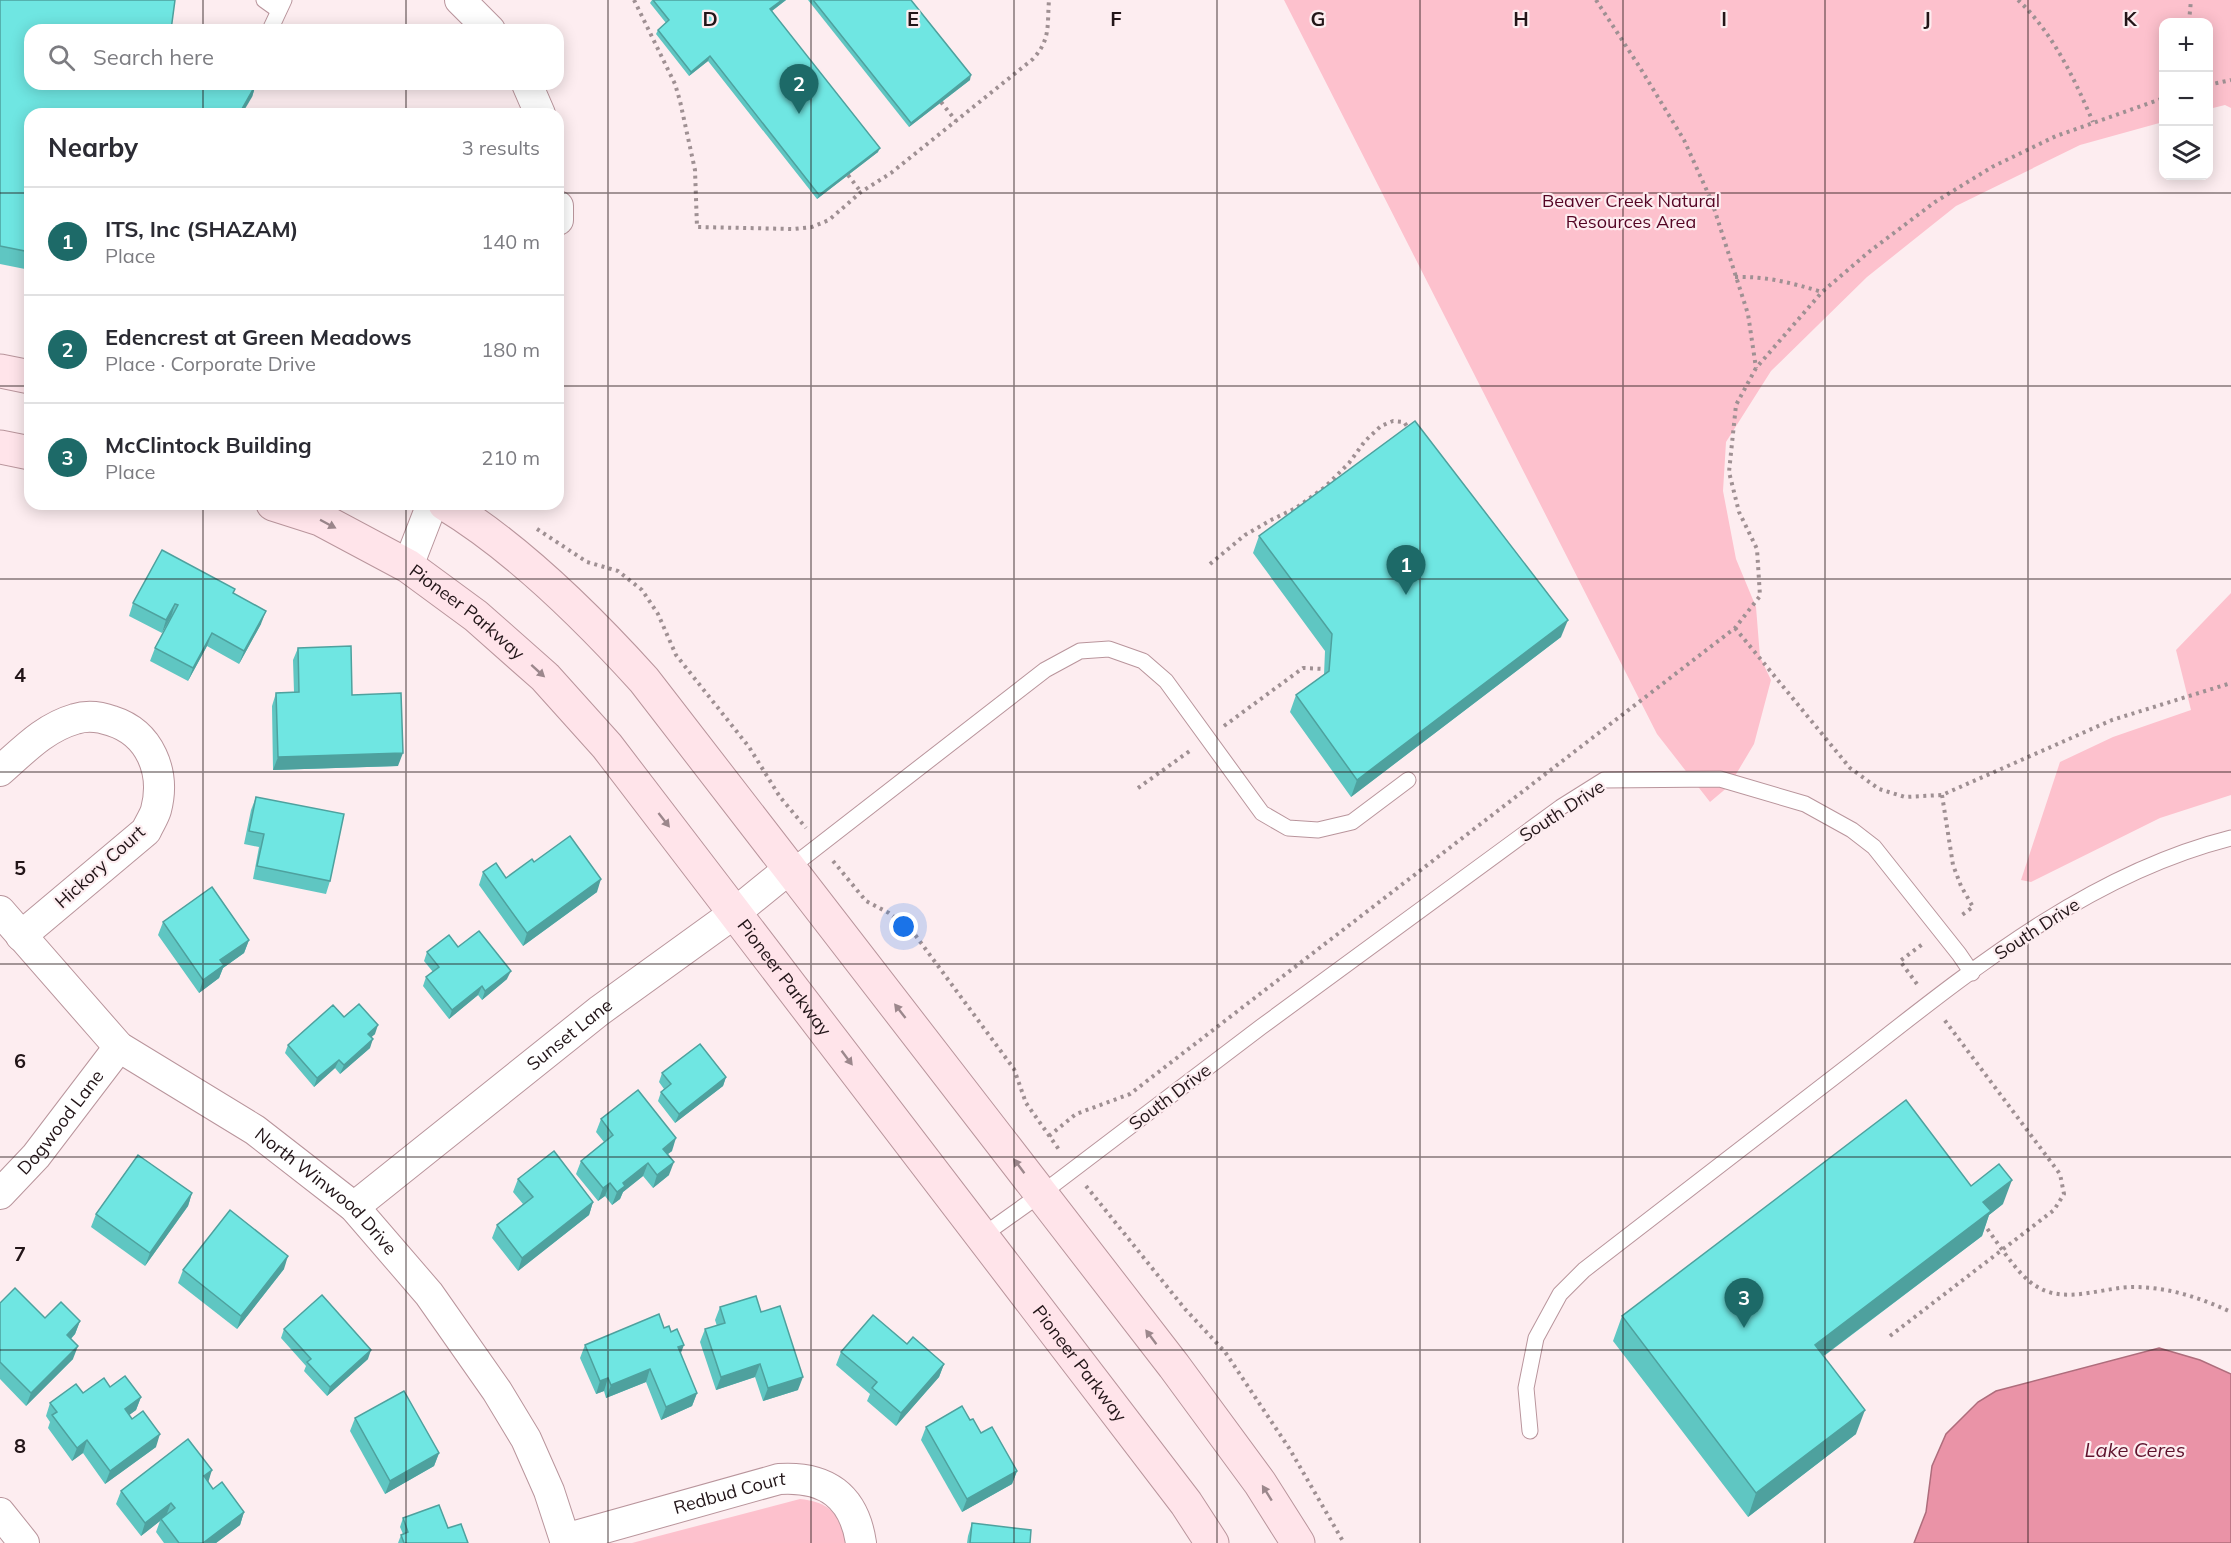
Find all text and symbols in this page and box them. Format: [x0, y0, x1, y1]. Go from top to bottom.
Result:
text: D [702, 6, 718, 31]
text: E [907, 6, 919, 31]
text: F [1110, 6, 1122, 31]
text: G [1311, 6, 1325, 31]
text: H [1513, 6, 1529, 31]
text: I [1721, 6, 1727, 31]
text: J [1923, 6, 1931, 31]
text: K [2123, 6, 2137, 31]
map controls [2159, 18, 2213, 180]
button: + [2159, 18, 2213, 72]
search box [24, 24, 564, 90]
icon: search [45, 41, 78, 74]
text: Search here [93, 43, 214, 71]
pin: 2 [780, 64, 818, 114]
button: − [2159, 72, 2213, 126]
button: layers [2159, 126, 2213, 180]
text: Nearby [48, 131, 138, 164]
text: 3 results [462, 135, 540, 160]
park label: Beaver Creek Natural Resources Area [1542, 189, 1720, 233]
text: ITS, Inc (SHAZAM) [105, 215, 298, 243]
text: 1 [62, 229, 74, 254]
text: 140 m [481, 229, 540, 254]
text: Place [105, 243, 155, 268]
text: Edencrest at Green Meadows [105, 323, 412, 351]
text: 2 [62, 337, 74, 362]
text: 180 m [481, 337, 540, 362]
text: Place · Corporate Drive [105, 351, 316, 376]
text: McClintock Building [105, 431, 312, 459]
text: 3 [62, 445, 74, 470]
text: 210 m [481, 445, 540, 470]
text: Place [105, 459, 155, 484]
one-way arrow [320, 519, 337, 528]
pin: 1 [1386, 546, 1426, 595]
street label: Pioneer Parkway [405, 559, 530, 665]
text: 4 [14, 662, 26, 687]
one-way arrow [531, 664, 545, 678]
street label: South Drive [1515, 775, 1609, 847]
one-way arrow [658, 812, 671, 828]
street label: Hickory Court [50, 820, 149, 913]
text: 5 [14, 855, 26, 880]
street label: South Drive [1990, 893, 2084, 965]
your location [889, 912, 918, 941]
street label: Pioneer Parkway [733, 914, 837, 1041]
street label: Sunset Lane [522, 993, 617, 1075]
one-way arrow [894, 1003, 907, 1019]
text: 6 [14, 1048, 26, 1073]
one-way arrow [840, 1050, 853, 1066]
street label: South Drive [1124, 1058, 1215, 1135]
street label: Dogwood Lane [12, 1065, 109, 1179]
street label: North Winwood Drive [250, 1122, 402, 1259]
one-way arrow [1014, 1158, 1026, 1173]
text: 7 [14, 1241, 26, 1266]
pin: 3 [1724, 1278, 1764, 1328]
street label: Pioneer Parkway [1028, 1300, 1132, 1427]
one-way arrow [1145, 1329, 1157, 1344]
text: 8 [14, 1433, 26, 1458]
water label: Lake Ceres [2085, 1437, 2185, 1462]
street label: Redbud Court [671, 1467, 786, 1519]
one-way arrow [1262, 1485, 1273, 1501]

